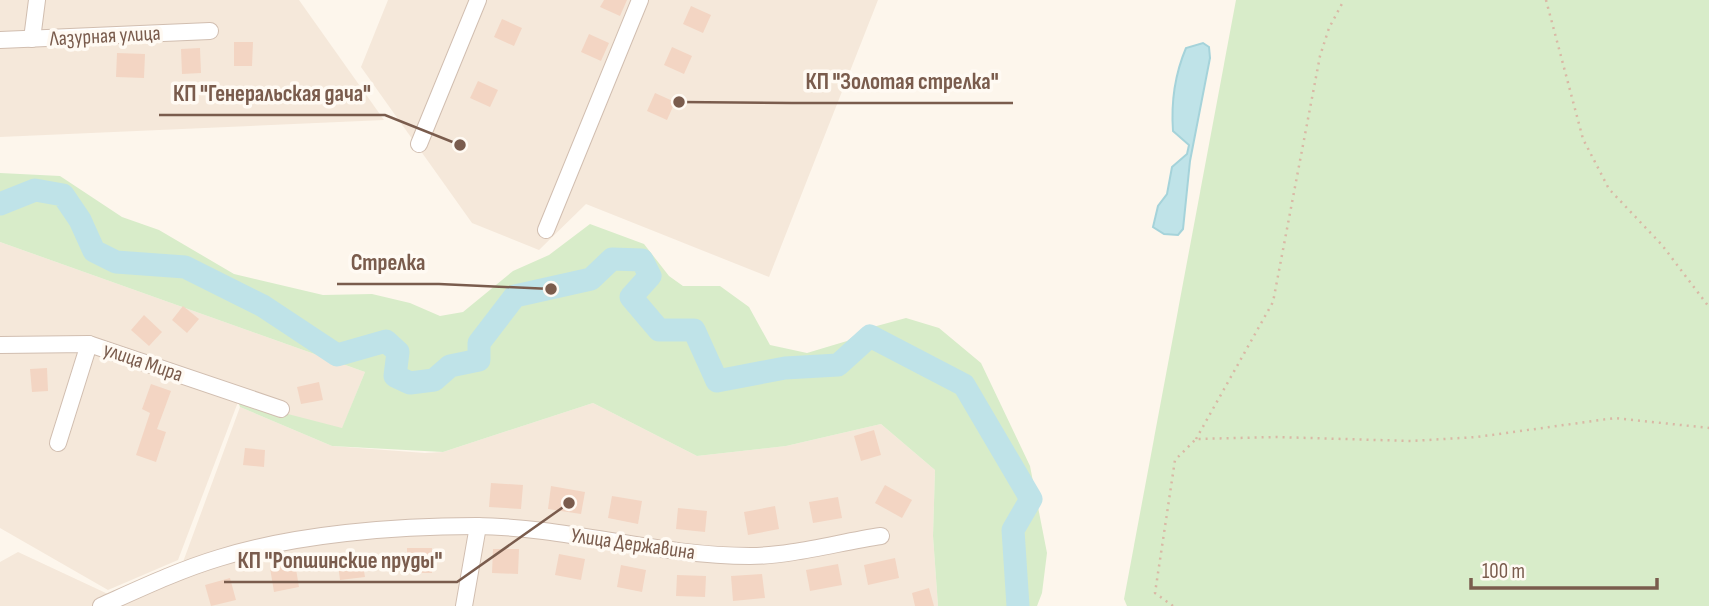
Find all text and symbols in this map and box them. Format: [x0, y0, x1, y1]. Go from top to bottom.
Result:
street label: Лазурная улица [48, 21, 161, 51]
callout: КП "Золотая стрелка" [792, 59, 1013, 103]
text: КП "Золотая стрелка" [805, 68, 999, 96]
callout: КП "Генеральская дача" [159, 71, 385, 115]
text: КП "Генеральская дача" [173, 80, 371, 108]
callout: Стрелка [337, 240, 439, 284]
text: Стрелка [351, 249, 425, 277]
street label: улица Мира [100, 337, 186, 387]
street label: Улица Державина [569, 523, 697, 565]
callout: КП "Ропшинские пруды" [224, 538, 457, 582]
scale bar [1471, 546, 1656, 590]
text: КП "Ропшинские пруды" [238, 547, 443, 575]
text: 100 m [1482, 559, 1525, 584]

